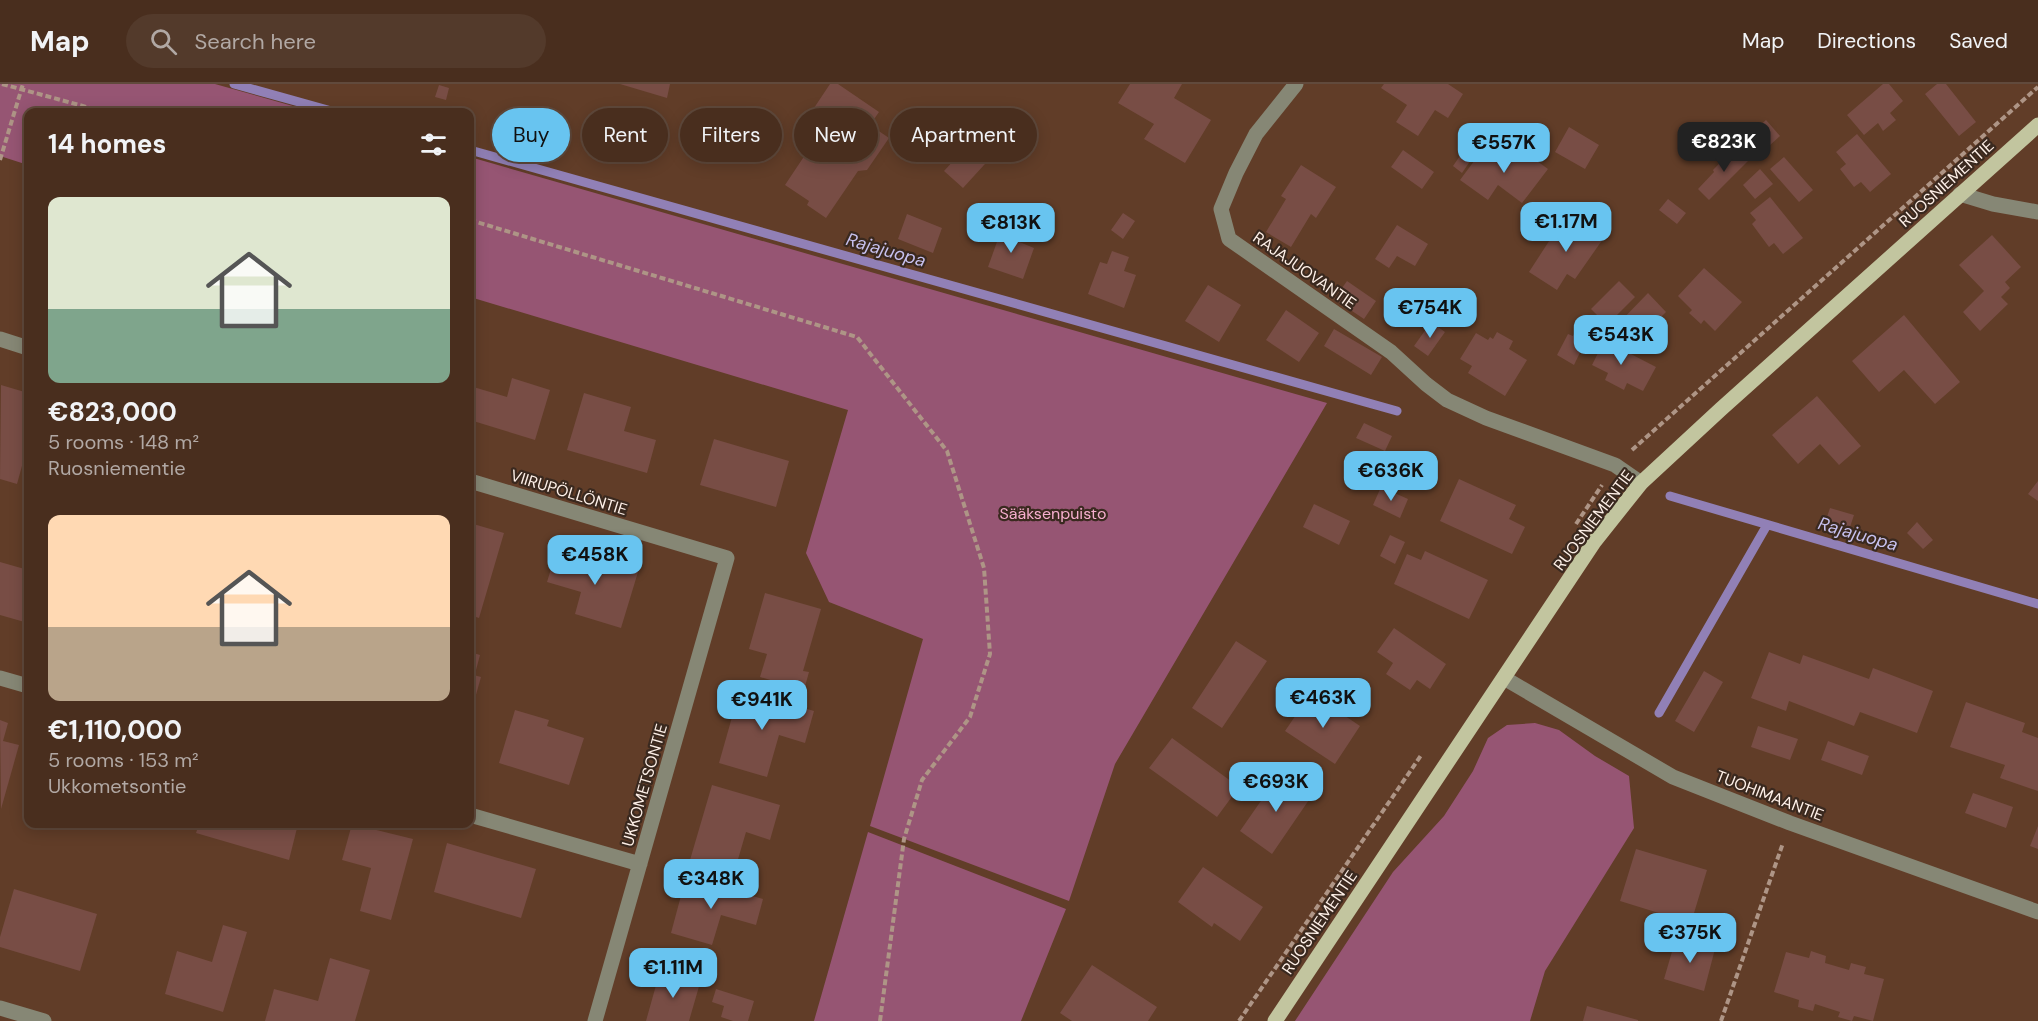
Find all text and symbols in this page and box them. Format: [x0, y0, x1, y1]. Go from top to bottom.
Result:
search box [126, 14, 546, 68]
text: Map [30, 23, 90, 60]
icon: search [147, 25, 180, 58]
text: Search here [195, 27, 316, 56]
text: Map [1742, 27, 1784, 55]
text: Directions [1817, 27, 1916, 55]
text: Saved [1949, 27, 2008, 55]
chip: Buy [492, 108, 570, 162]
chip: Rent [582, 108, 668, 162]
chip: Filters [680, 108, 782, 162]
chip: New [794, 108, 878, 162]
chip: Apartment [890, 108, 1037, 162]
pin: €823K [1682, 122, 1766, 173]
pin: €557K [1462, 123, 1546, 174]
text: 14 homes [48, 127, 166, 161]
icon: filters [417, 128, 450, 161]
text: €823K [1692, 128, 1756, 154]
text: €557K [1472, 129, 1536, 155]
street label: RUOSNIEMENTIE [1894, 135, 1998, 232]
pin: €1.17M [1517, 202, 1615, 253]
pin: €813K [969, 203, 1053, 254]
text: €1.17M [1534, 208, 1598, 234]
text: €813K [981, 209, 1041, 235]
water label: Rajajuopa [843, 227, 929, 273]
street label: RAJAJUOVANTIE [1249, 227, 1360, 314]
icon: home [195, 236, 303, 344]
pin: €754K [1388, 288, 1472, 339]
text: €754K [1398, 294, 1462, 320]
pin: €543K [1579, 315, 1663, 366]
text: €543K [1588, 321, 1654, 347]
text: €823,000 [48, 395, 177, 429]
text: 5 rooms · 148 m² [48, 429, 199, 455]
pin: €636K [1349, 451, 1433, 502]
text: Ruosniementie [48, 455, 186, 481]
text: €636K [1358, 457, 1424, 483]
street label: VIIRUPÖLLÖNTIE [508, 465, 630, 520]
street label: RUOSNIEMENTIE [1549, 466, 1638, 575]
park label: Sääksenpuisto [1000, 503, 1106, 524]
water label: Rajajuopa [1815, 511, 1901, 557]
pin: €458K [553, 535, 637, 586]
text: €458K [562, 541, 628, 567]
icon: home [195, 554, 303, 662]
pin: €463K [1281, 678, 1365, 729]
pin: €941K [720, 680, 804, 731]
text: €463K [1290, 684, 1356, 710]
text: €941K [731, 686, 793, 712]
text: €1,110,000 [48, 713, 182, 747]
street label: UKKOMETSONTIE [617, 721, 672, 849]
text: 5 rooms · 153 m² [48, 747, 199, 773]
pin: €693K [1234, 762, 1318, 813]
street label: TUOHIMAANTIE [1713, 765, 1827, 826]
text: €693K [1243, 768, 1309, 794]
text: Ukkometsontie [48, 773, 186, 799]
pin: €348K [669, 859, 753, 910]
text: €348K [678, 865, 744, 891]
street label: RUOSNIEMENTIE [1277, 866, 1362, 978]
pin: €375K [1648, 913, 1732, 964]
text: €375K [1658, 919, 1722, 945]
pin: €1.11M [624, 948, 722, 999]
text: €1.11M [643, 954, 703, 980]

